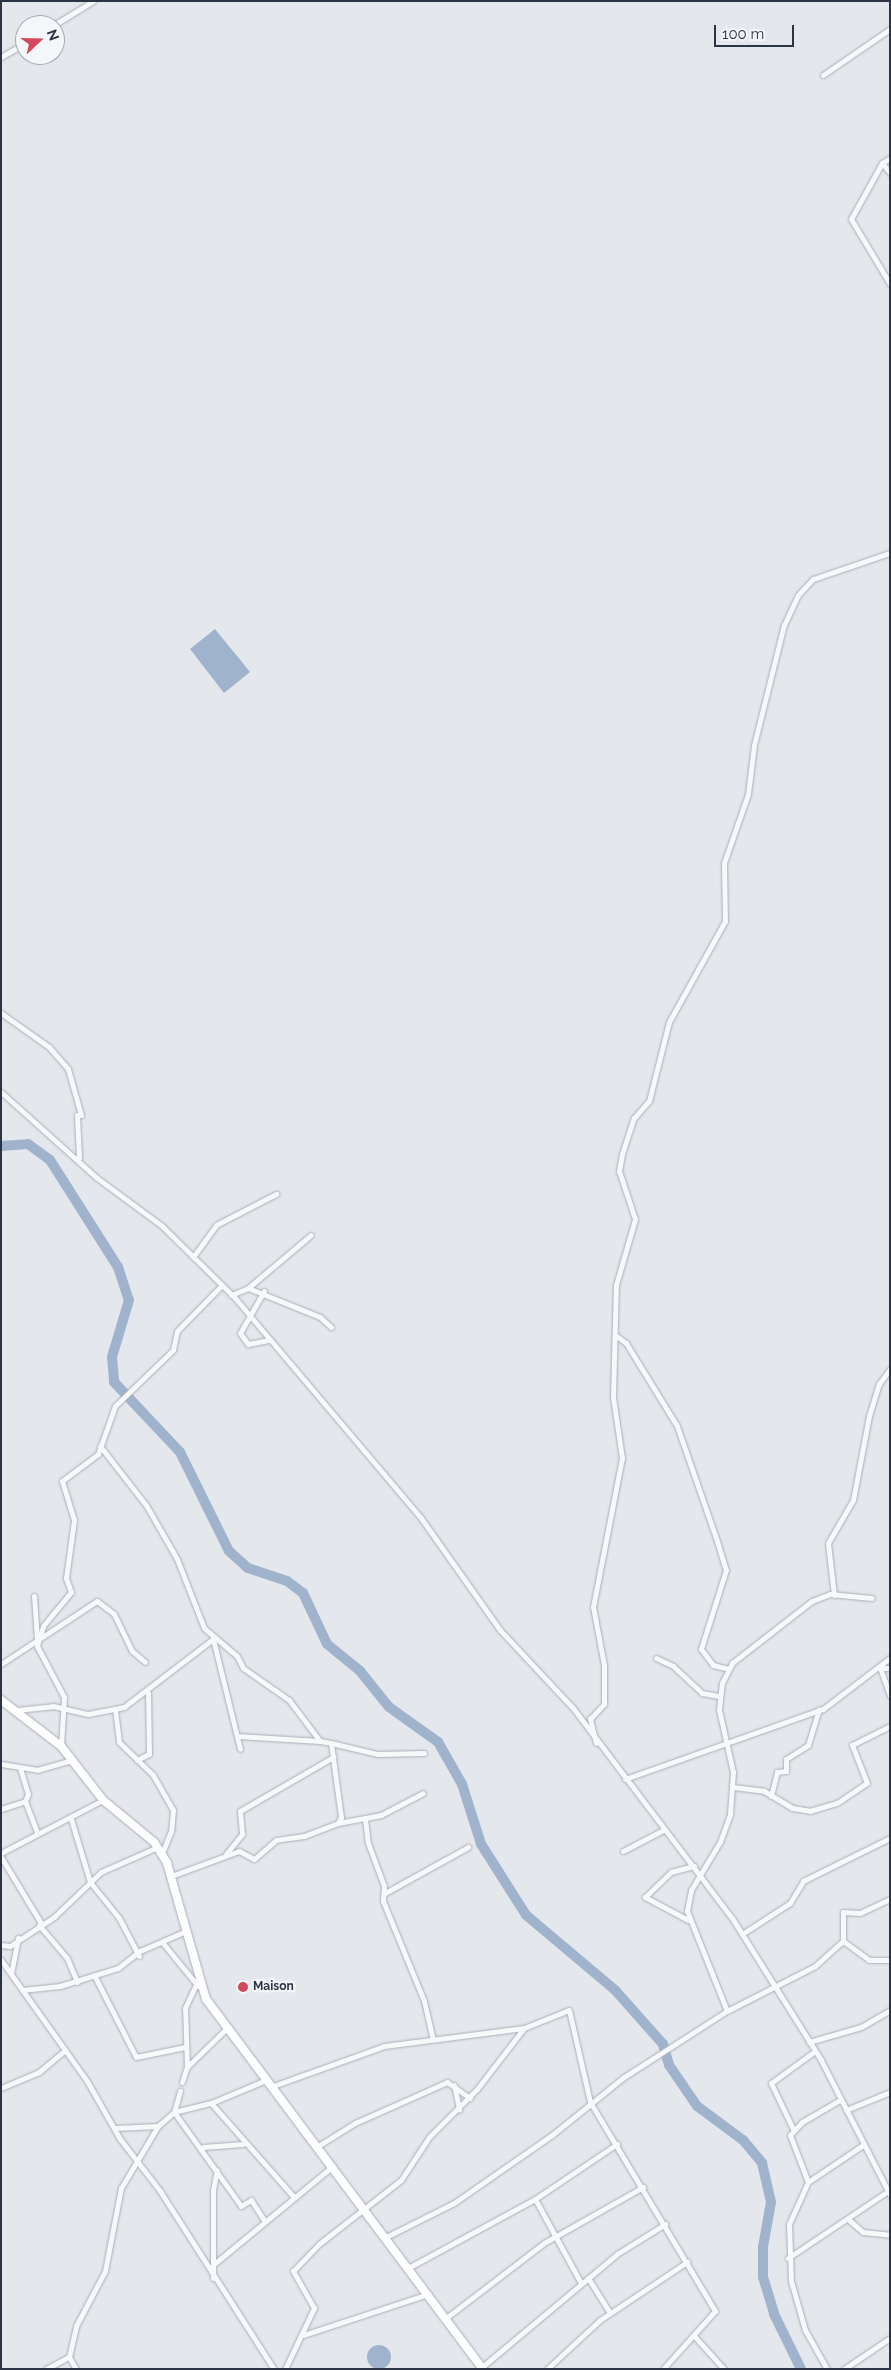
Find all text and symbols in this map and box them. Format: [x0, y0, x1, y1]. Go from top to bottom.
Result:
north arrow [15, 15, 65, 65]
scale bar [716, 15, 796, 47]
text: 100 m [722, 25, 764, 43]
text: N [44, 27, 62, 43]
place label: Maison [253, 1980, 294, 1994]
marker: Maison [237, 1981, 249, 1993]

